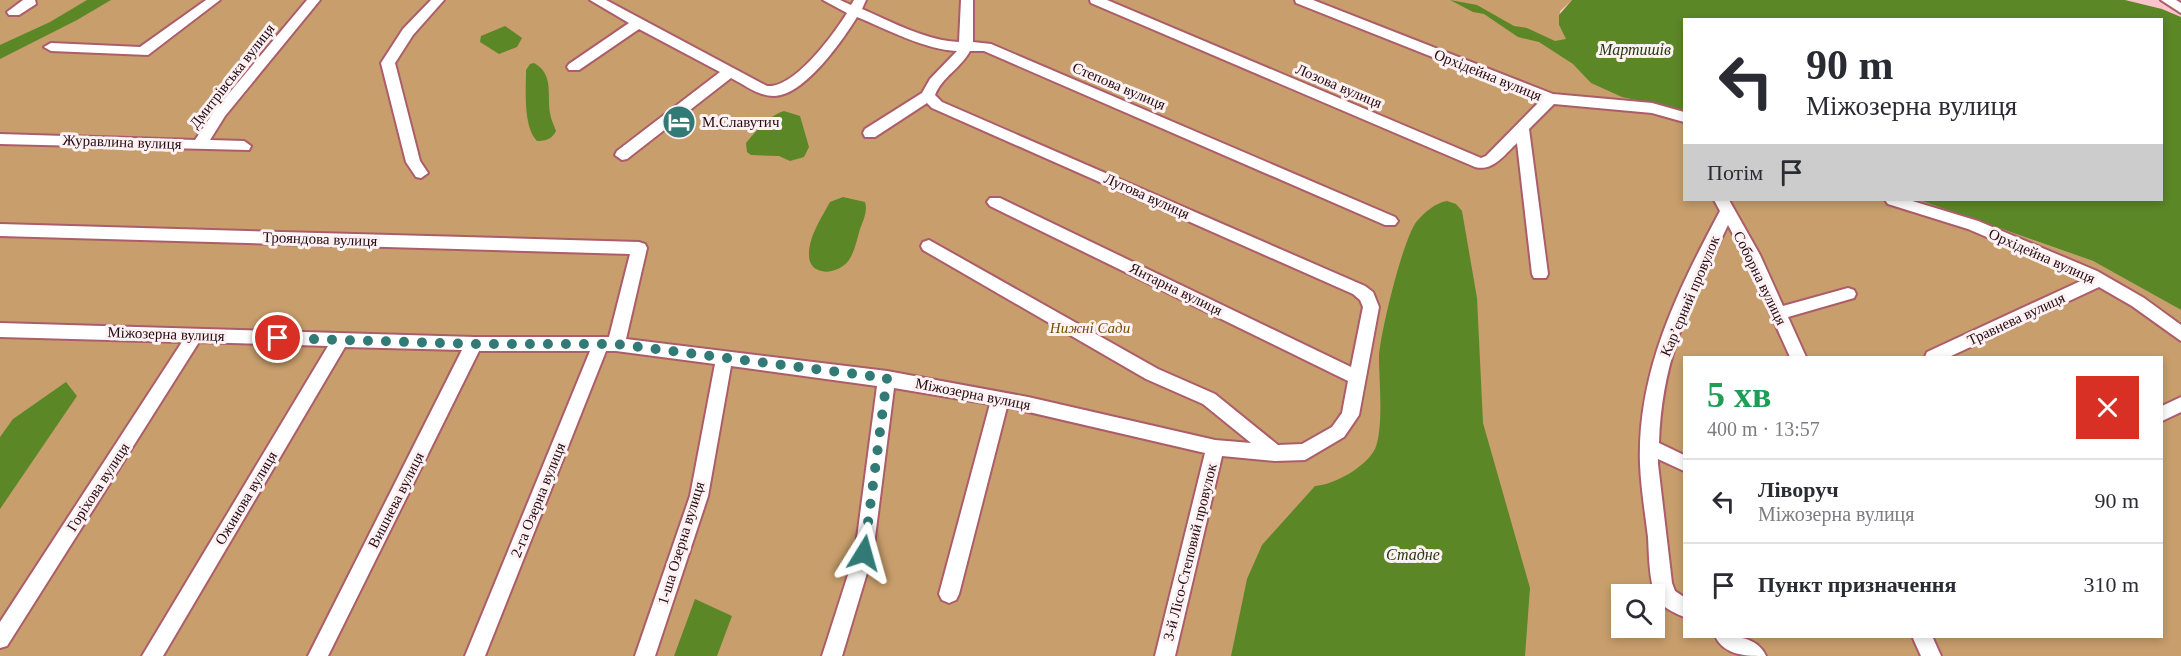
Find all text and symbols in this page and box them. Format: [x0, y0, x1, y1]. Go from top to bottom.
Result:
street label: Дмитрівська вулиця [186, 21, 278, 131]
water label: Мартишів [1598, 41, 1671, 59]
icon: left [1707, 42, 1785, 120]
text: 90 m [1806, 42, 1894, 88]
street label: Орхідейна вулиця [1432, 46, 1544, 104]
street label: Степова вулиця [1070, 59, 1168, 113]
street label: Лозова вулиця [1294, 61, 1384, 111]
text: Міжозерна вулиця [1806, 91, 2017, 121]
hotel icon: М.Славутич [661, 104, 697, 140]
place label: М.Славутич [702, 114, 780, 130]
street label: Журавлина вулиця [62, 132, 182, 152]
icon: arrive [1775, 156, 1808, 189]
text: Потім [1707, 160, 1763, 185]
street label: Лугова вулиця [1102, 170, 1192, 222]
street label: Орхідейна вулиця [1986, 225, 2098, 287]
street label: Соборна вулиця [1730, 228, 1790, 328]
street label: Трояндова вулиця [262, 229, 378, 249]
street label: Карʼєрний провулок [1657, 233, 1723, 359]
street label: Янтарна вулиця [1127, 260, 1225, 318]
street label: Травнева вулиця [1965, 289, 2067, 349]
pin [252, 312, 303, 363]
park label: Нижні Сади [1049, 320, 1130, 336]
icon: arrive [261, 321, 294, 354]
street label: Міжозерна вулиця [107, 324, 225, 344]
street label: Міжозерна вулиця [914, 375, 1032, 413]
text: 5 хв [1707, 375, 1771, 415]
button: close [2076, 376, 2139, 439]
text: 400 m · 13:57 [1707, 418, 1820, 440]
street label: Горіхова вулиця [63, 440, 133, 534]
street label: 2-га Озерна вулиця [508, 440, 568, 560]
street label: Ожинова вулиця [212, 448, 280, 548]
street label: Вишнева вулиця [365, 449, 427, 551]
street label: 3-й Лісо-Степовий провулок [1160, 461, 1220, 642]
text: Ліворуч [1758, 477, 1839, 502]
street label: 1-ша Озерна вулиця [655, 480, 707, 606]
icon: left [1707, 485, 1740, 518]
text: 90 m [2094, 488, 2139, 513]
text: Міжозерна вулиця [1758, 503, 1914, 525]
position arrow [832, 521, 896, 585]
water label: Стадне [1386, 546, 1440, 563]
icon: arrive [1707, 569, 1740, 602]
text: Пункт призначення [1758, 572, 1956, 597]
text: 310 m [2083, 572, 2139, 597]
map controls [1611, 584, 1665, 638]
button: search [1611, 584, 1665, 638]

